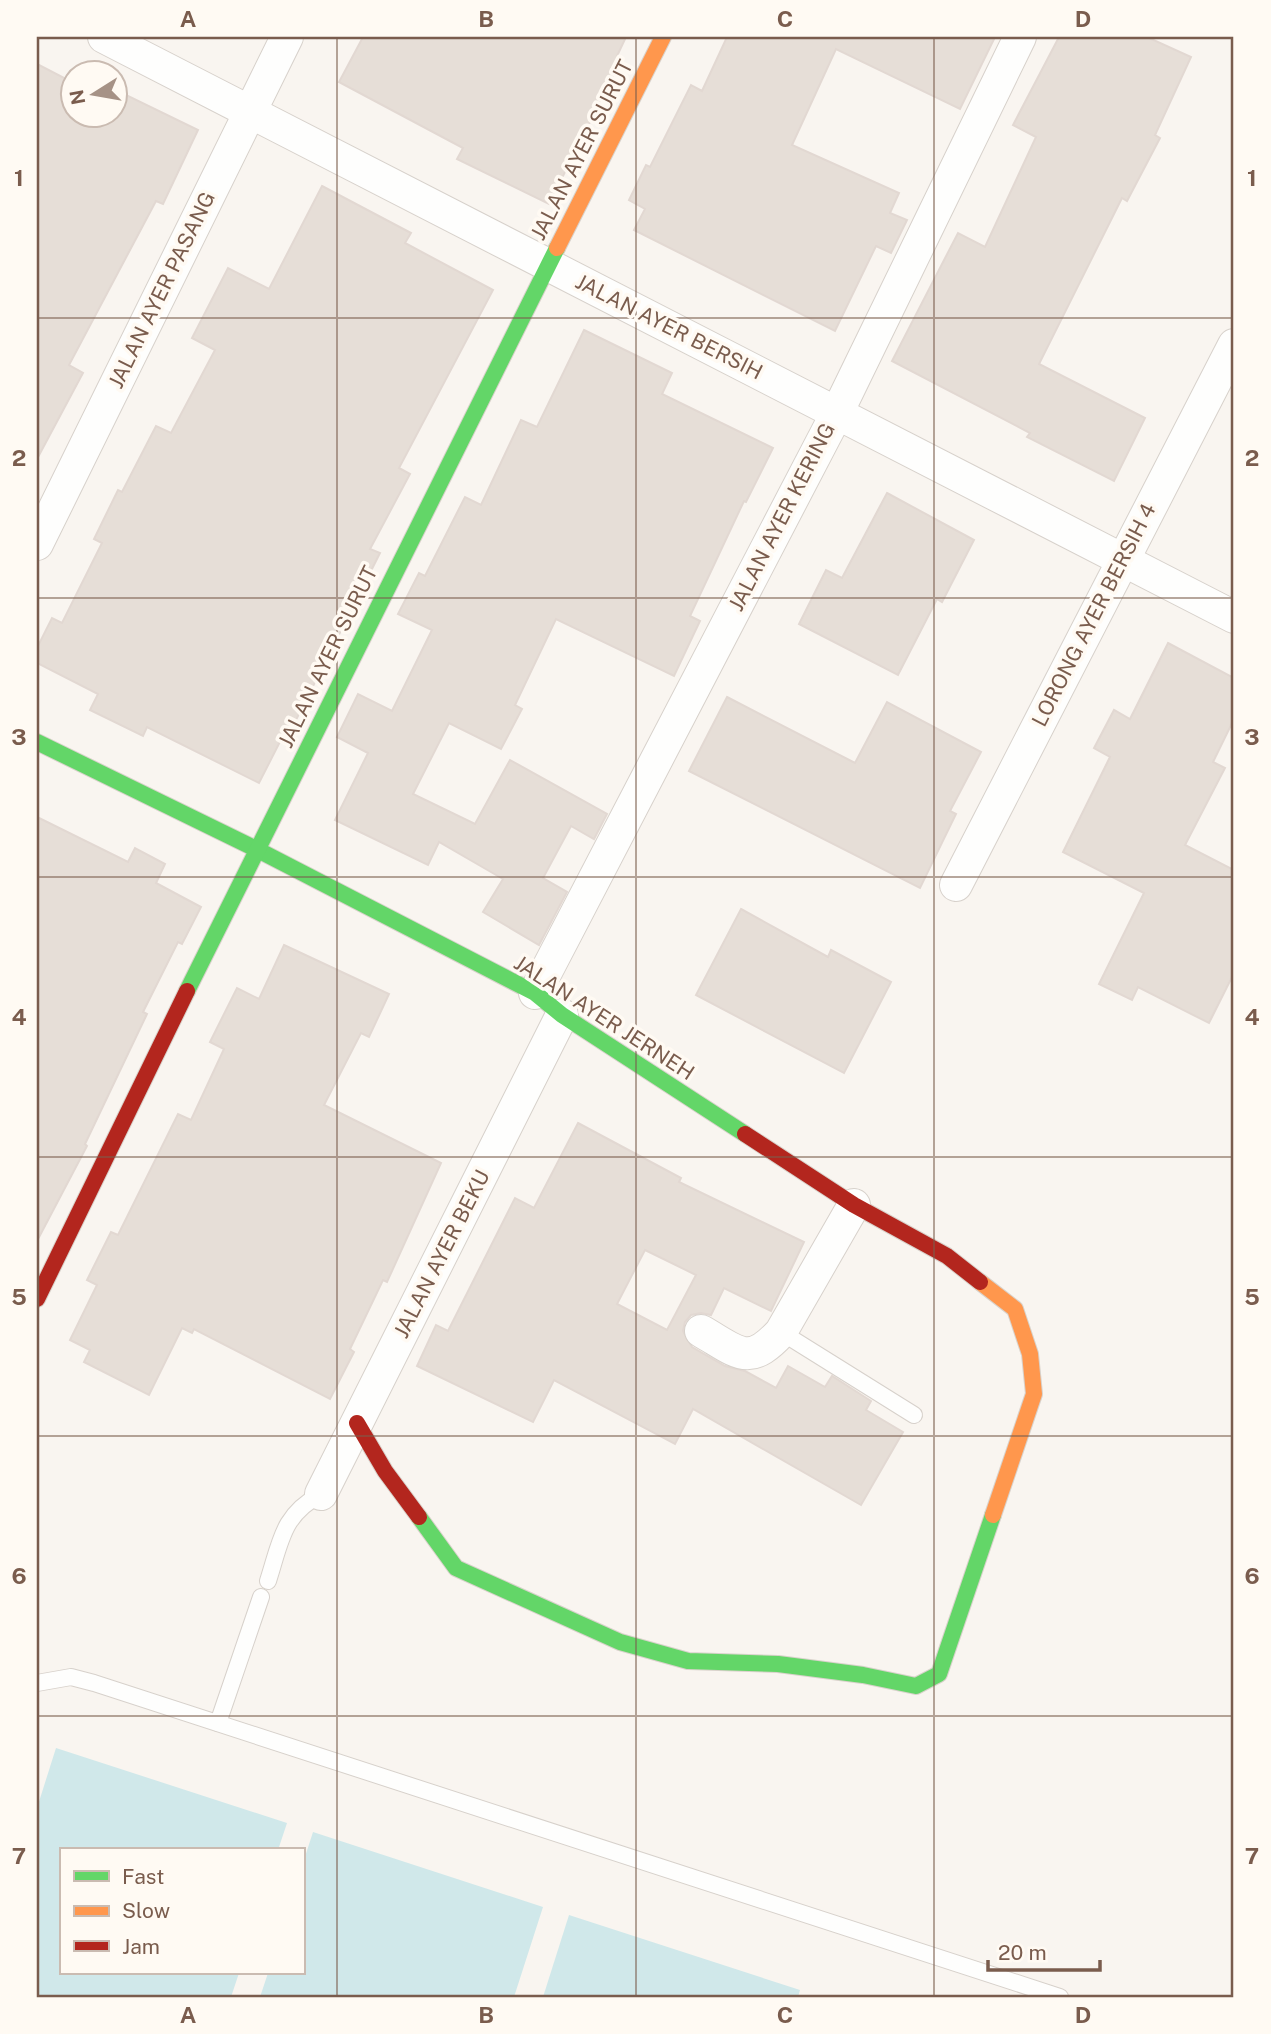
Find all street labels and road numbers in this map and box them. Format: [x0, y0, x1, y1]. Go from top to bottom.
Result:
street label: JALAN AYER SURUT [525, 55, 638, 244]
street label: JALAN AYER PASANG [103, 187, 220, 392]
street label: JALAN AYER BERSIH [572, 269, 767, 385]
street label: JALAN AYER KERING [723, 418, 840, 615]
street label: LORONG AYER BERSIH 4 [1026, 499, 1161, 730]
street label: JALAN AYER SURUT [273, 562, 382, 752]
street label: JALAN AYER JERNEH [509, 950, 699, 1085]
street label: JALAN AYER BEKU [388, 1166, 495, 1342]

